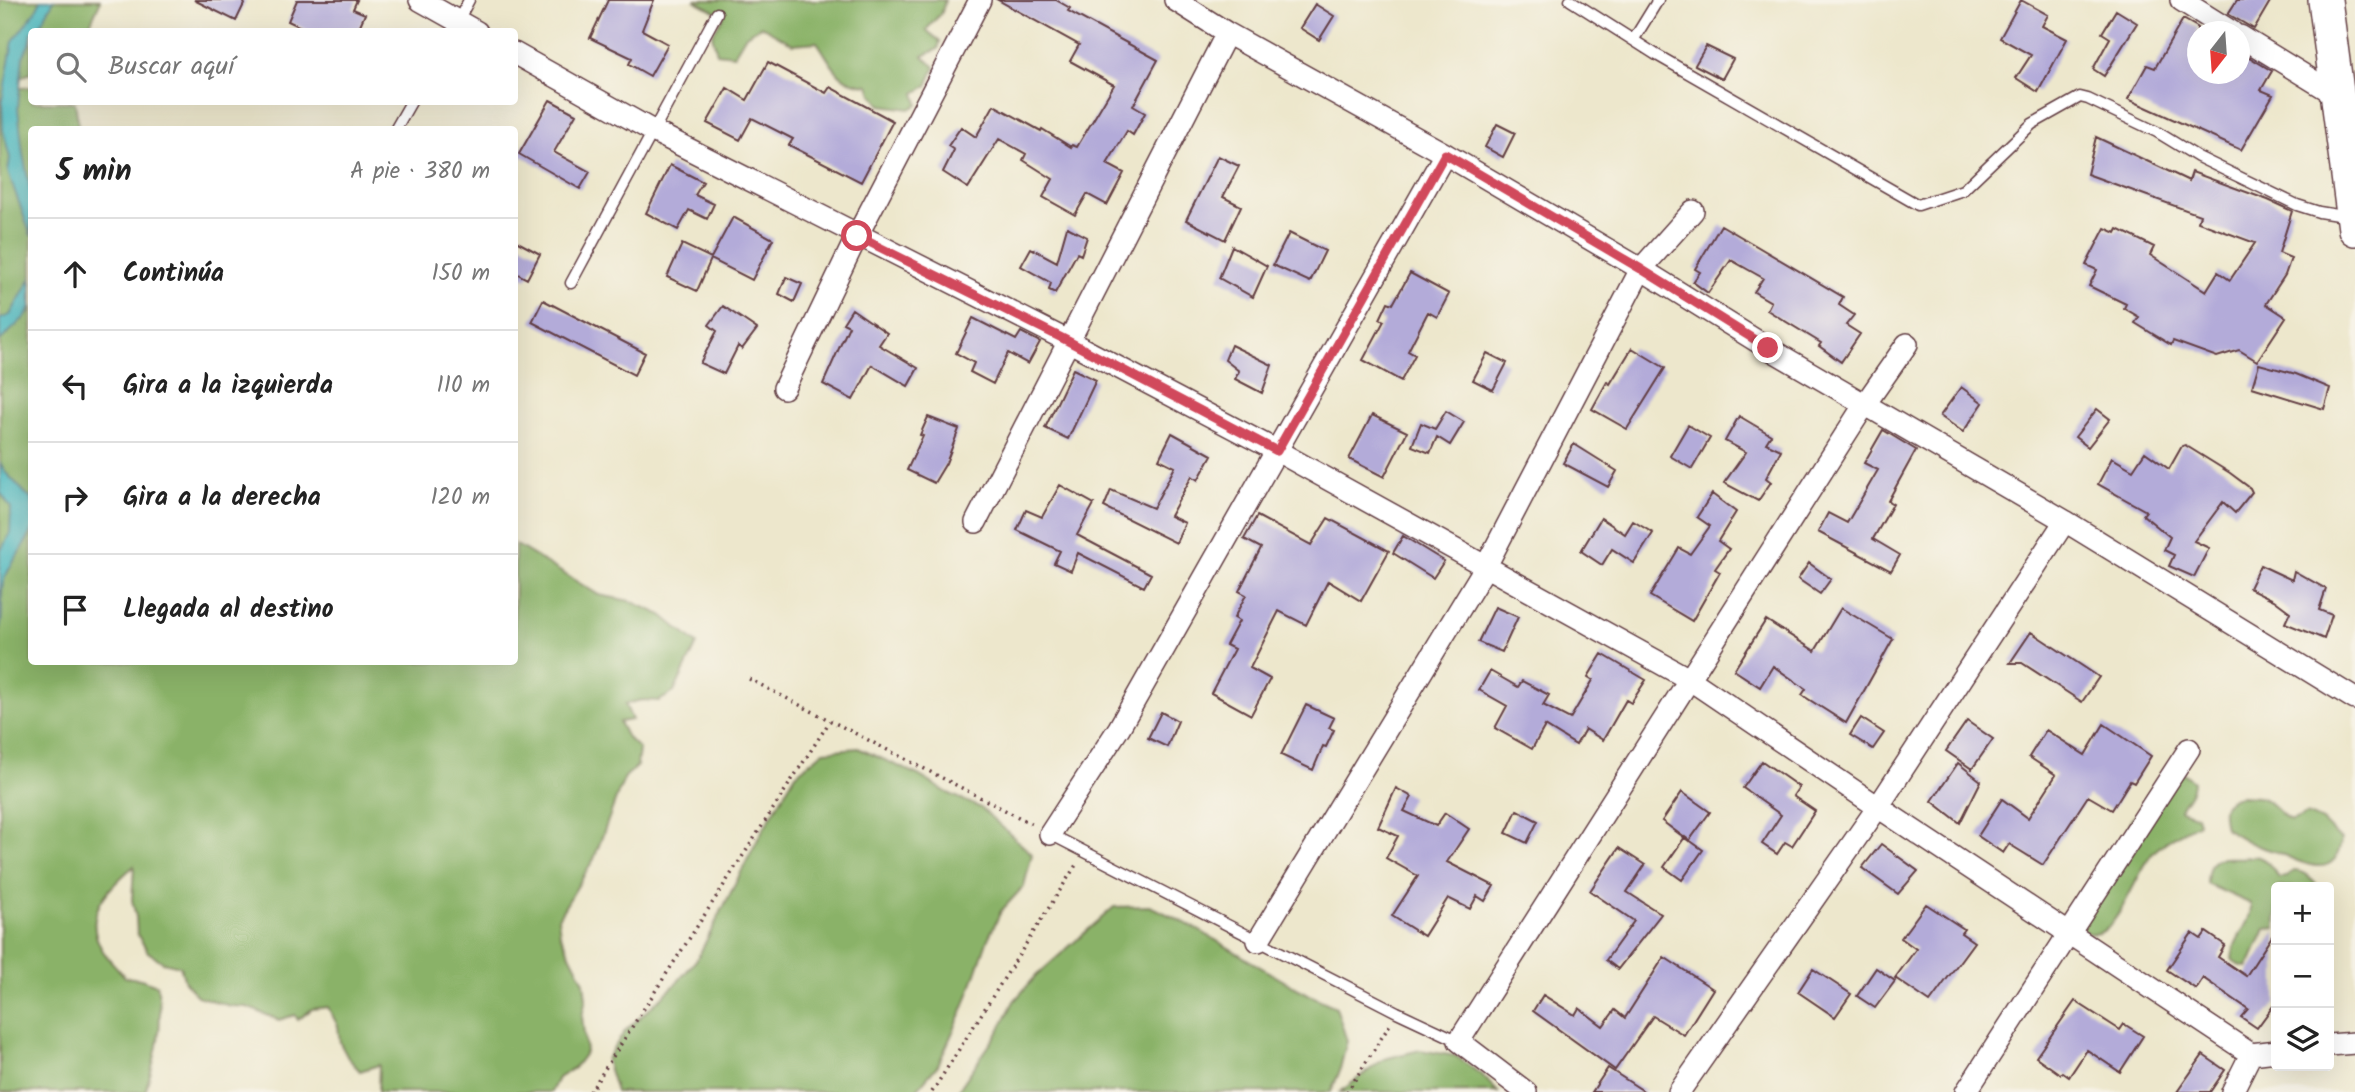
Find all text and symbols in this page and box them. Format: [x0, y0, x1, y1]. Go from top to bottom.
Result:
north arrow [2187, 21, 2250, 84]
search box [28, 28, 518, 105]
text: Buscar aquí [108, 46, 234, 88]
icon: search [52, 48, 90, 86]
text: 5 min [56, 148, 132, 196]
text: A pie · 380 m [350, 154, 490, 190]
route start [841, 220, 872, 251]
text: Continúa [123, 253, 224, 295]
icon: ahead [56, 255, 94, 293]
text: 150 m [431, 256, 490, 292]
route end [1752, 332, 1783, 363]
text: Gira a la izquierda [123, 365, 333, 407]
icon: left [56, 367, 94, 405]
text: 110 m [437, 368, 490, 404]
text: Gira a la derecha [123, 477, 321, 519]
icon: right [56, 479, 94, 517]
text: 120 m [430, 480, 490, 516]
text: Llegada al destino [123, 589, 334, 631]
icon: arrive [56, 591, 94, 629]
map controls [2271, 882, 2334, 1071]
button: + [2271, 882, 2334, 945]
button: − [2271, 945, 2334, 1008]
button: layers [2271, 1008, 2334, 1071]

